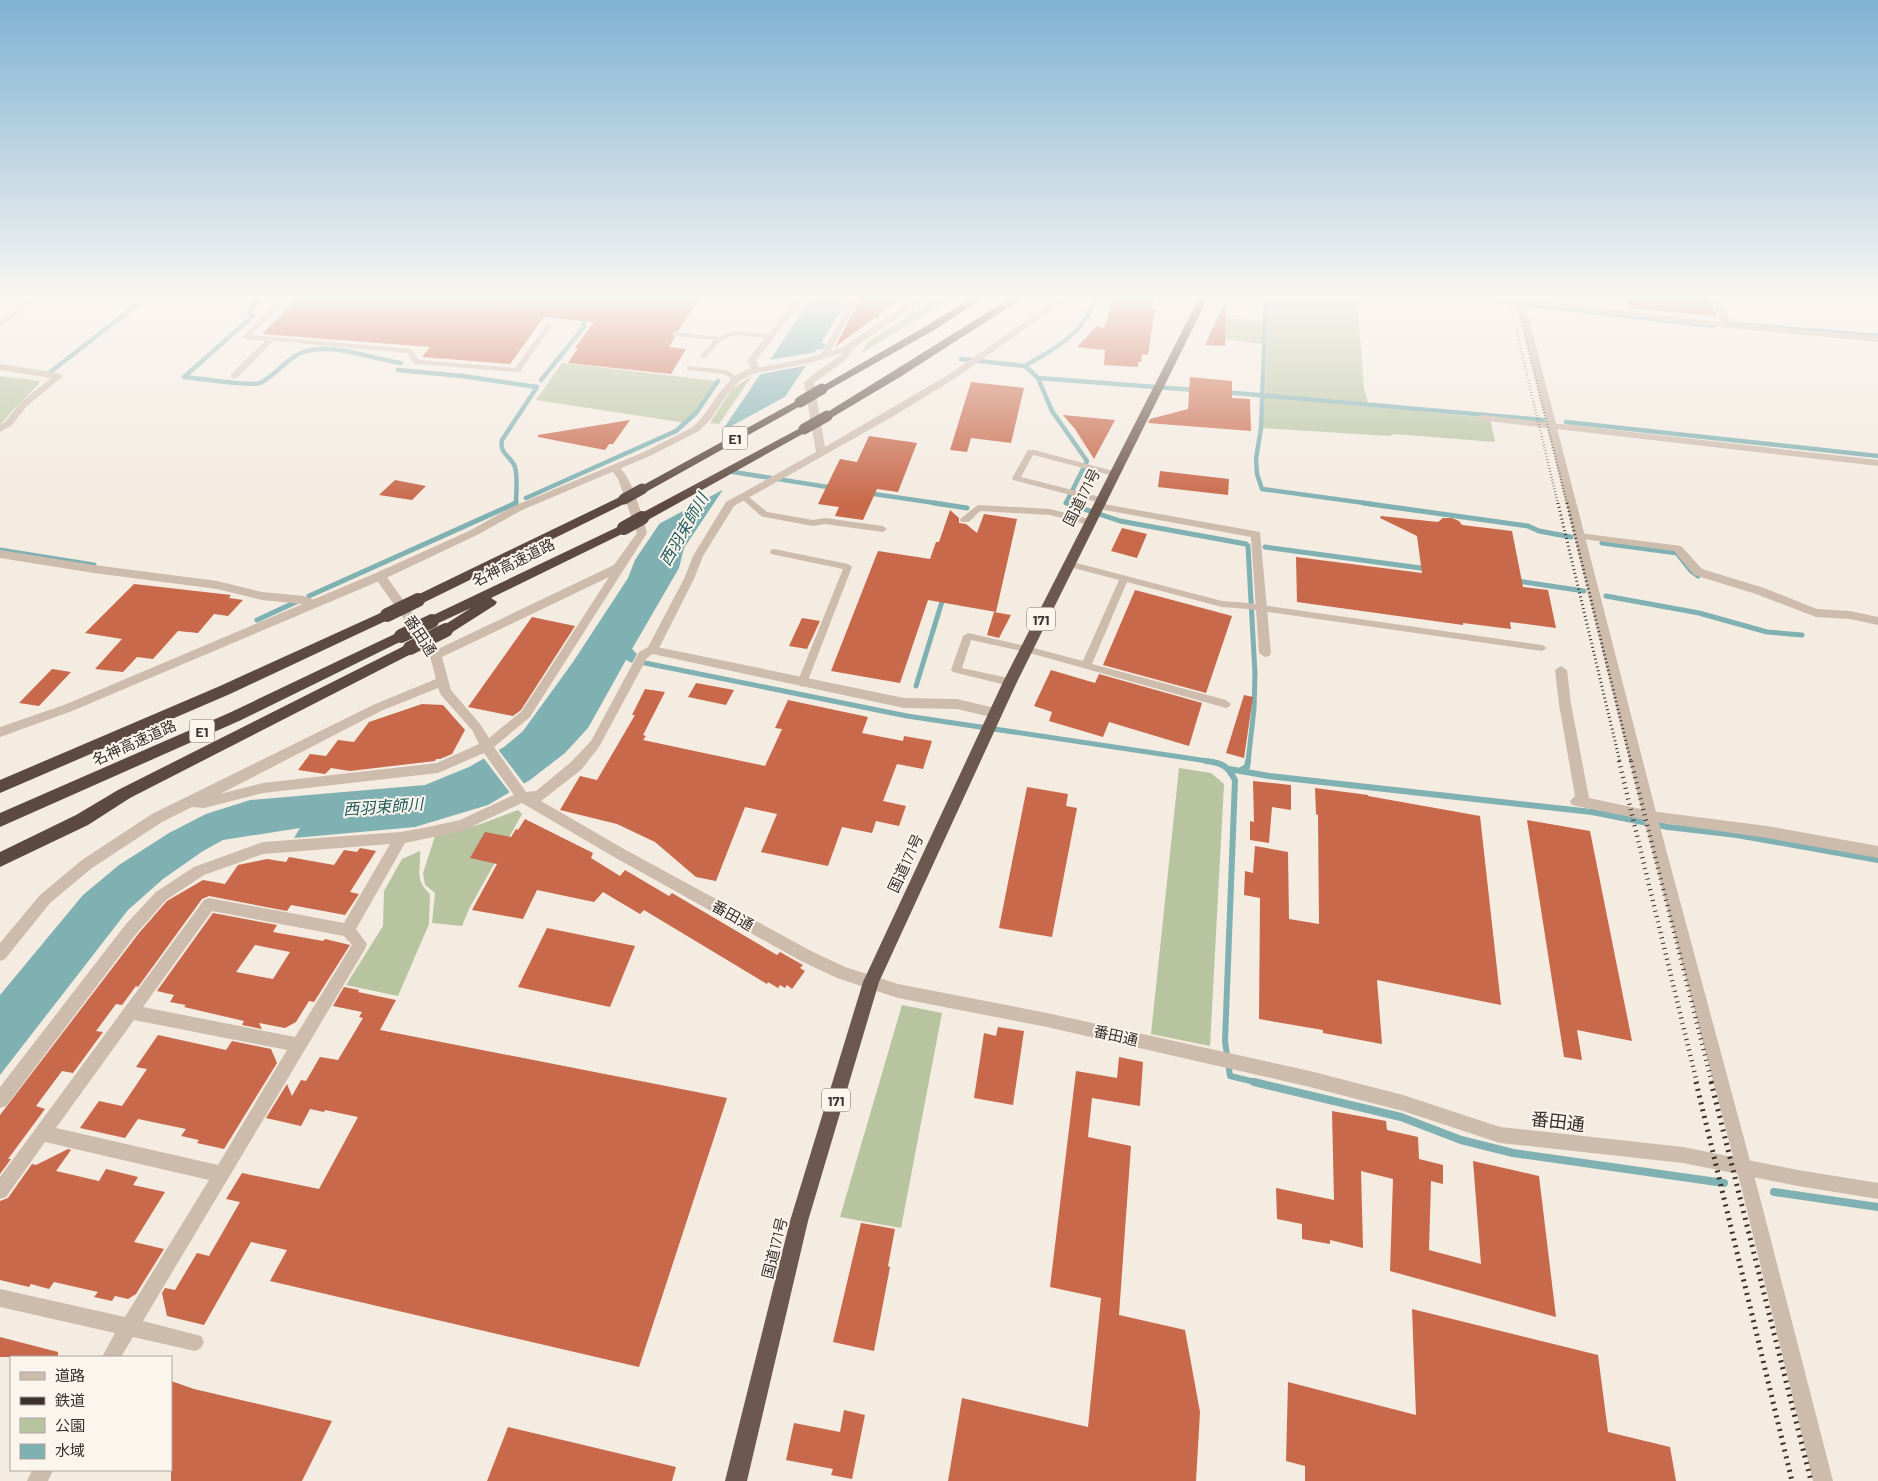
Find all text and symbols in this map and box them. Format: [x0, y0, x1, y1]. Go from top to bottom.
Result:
road number: E1 [722, 426, 748, 449]
street label: 国道171号 [1059, 465, 1103, 529]
water label: 西羽束師川 [655, 488, 712, 568]
street label: 名神高速道路 [469, 534, 557, 590]
road number: 171 [1027, 608, 1055, 630]
street label: 番田通 [401, 611, 441, 659]
street label: 名神高速道路 [89, 715, 179, 769]
road number: E1 [190, 719, 214, 742]
water label: 西羽束師川 [342, 794, 426, 818]
street label: 国道171号 [884, 831, 926, 895]
street label: 番田通 [709, 896, 757, 934]
street label: 番田通 [1092, 1021, 1140, 1049]
road number: 171 [822, 1088, 850, 1112]
street label: 番田通 [1530, 1107, 1586, 1135]
street label: 国道171号 [758, 1215, 790, 1281]
legend [10, 1356, 172, 1471]
text: 道路 [55, 1366, 85, 1384]
text: 鉄道 [55, 1391, 85, 1409]
text: 公園 [55, 1416, 85, 1434]
text: 水域 [55, 1441, 85, 1459]

